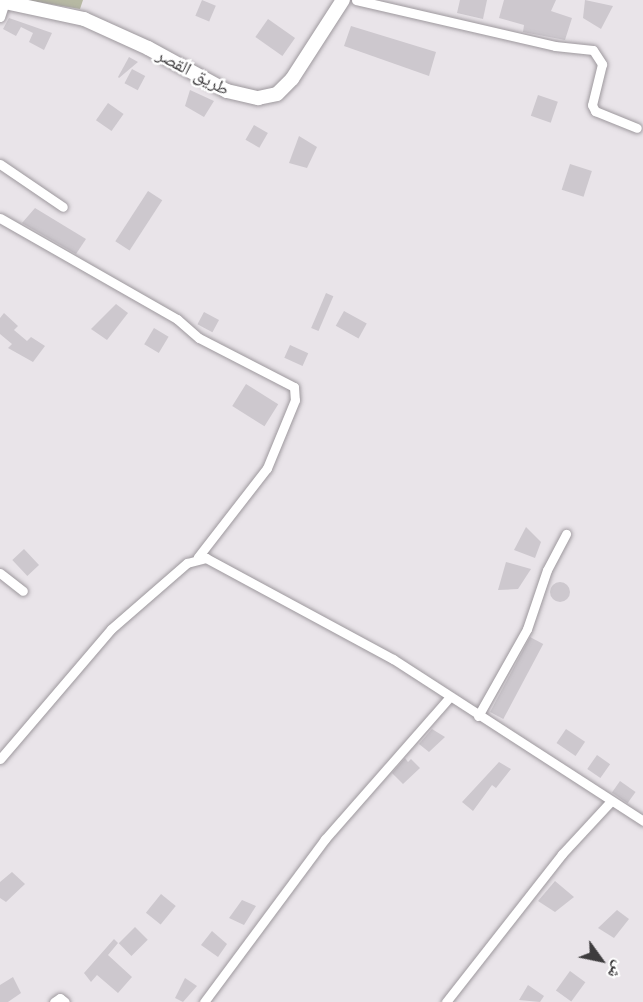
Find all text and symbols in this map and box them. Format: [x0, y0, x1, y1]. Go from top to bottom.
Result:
street label: طريق القصر [153, 44, 233, 100]
north arrow [571, 930, 631, 990]
text: ش [604, 958, 629, 982]

